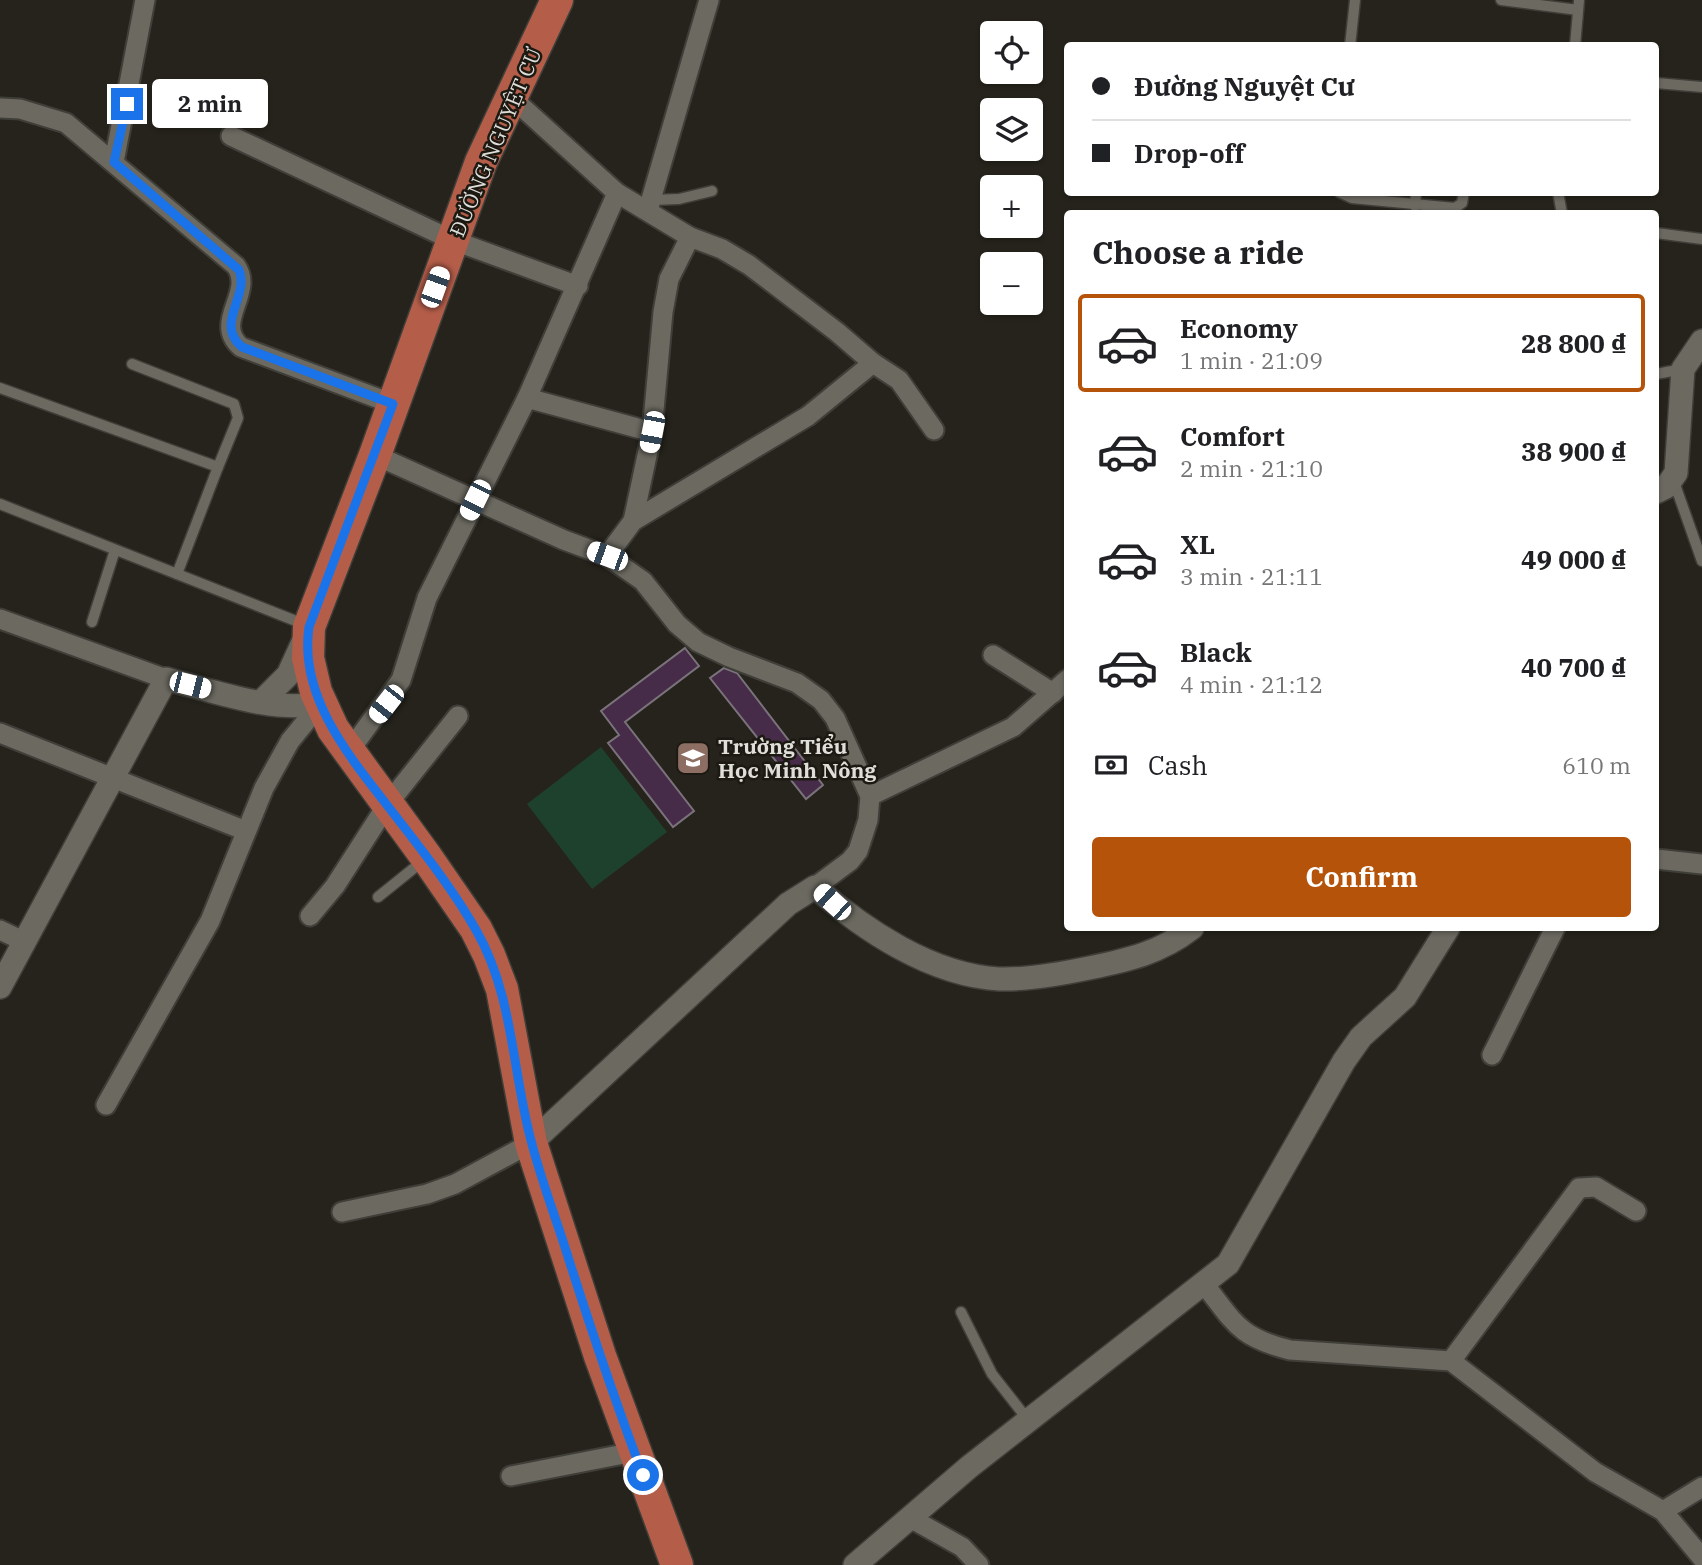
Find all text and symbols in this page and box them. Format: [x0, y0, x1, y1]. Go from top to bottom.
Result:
map controls [980, 21, 1043, 315]
button: locate [980, 21, 1043, 84]
street label: ĐƯỜNG NGUYỆT CƯ [442, 43, 548, 241]
text: Đường Nguyệt Cư [1134, 69, 1355, 103]
callout: 2 min [152, 80, 267, 128]
route end [111, 88, 143, 120]
text: 2 min [178, 88, 242, 118]
button: layers [980, 98, 1043, 161]
text: Drop-off [1134, 136, 1245, 170]
button: + [980, 175, 1043, 238]
text: Choose a ride [1092, 231, 1304, 273]
button: − [980, 252, 1043, 315]
car [418, 264, 453, 310]
text: Economy [1180, 311, 1298, 345]
icon: car [1096, 312, 1159, 375]
text: 28 800 ₫ [1521, 326, 1627, 360]
text: 1 min · 21:09 [1180, 345, 1323, 375]
car [638, 409, 667, 455]
text: Comfort [1180, 419, 1285, 453]
icon: car [1096, 420, 1159, 483]
text: 38 900 ₫ [1521, 434, 1627, 468]
text: 2 min · 21:10 [1180, 453, 1323, 483]
car [457, 477, 494, 523]
text: XL [1180, 527, 1215, 561]
icon: car [1096, 528, 1159, 591]
car [584, 539, 631, 573]
text: 49 000 ₫ [1521, 542, 1627, 576]
text: 3 min · 21:11 [1180, 561, 1323, 591]
text: Black [1180, 635, 1252, 669]
icon: car [1096, 636, 1159, 699]
text: 40 700 ₫ [1521, 650, 1627, 684]
text: 4 min · 21:12 [1180, 669, 1323, 699]
car [168, 670, 213, 700]
car [365, 681, 408, 727]
place label: Trường Tiểu Học Minh Nông [718, 732, 877, 784]
school or university icon: Trường Tiểu Học Minh Nông [674, 739, 712, 777]
icon: cash [1092, 746, 1130, 784]
text: Cash [1148, 748, 1208, 782]
text: 610 m [1562, 750, 1631, 780]
button: Confirm [1092, 837, 1631, 917]
car [810, 880, 855, 924]
route start [627, 1459, 659, 1491]

